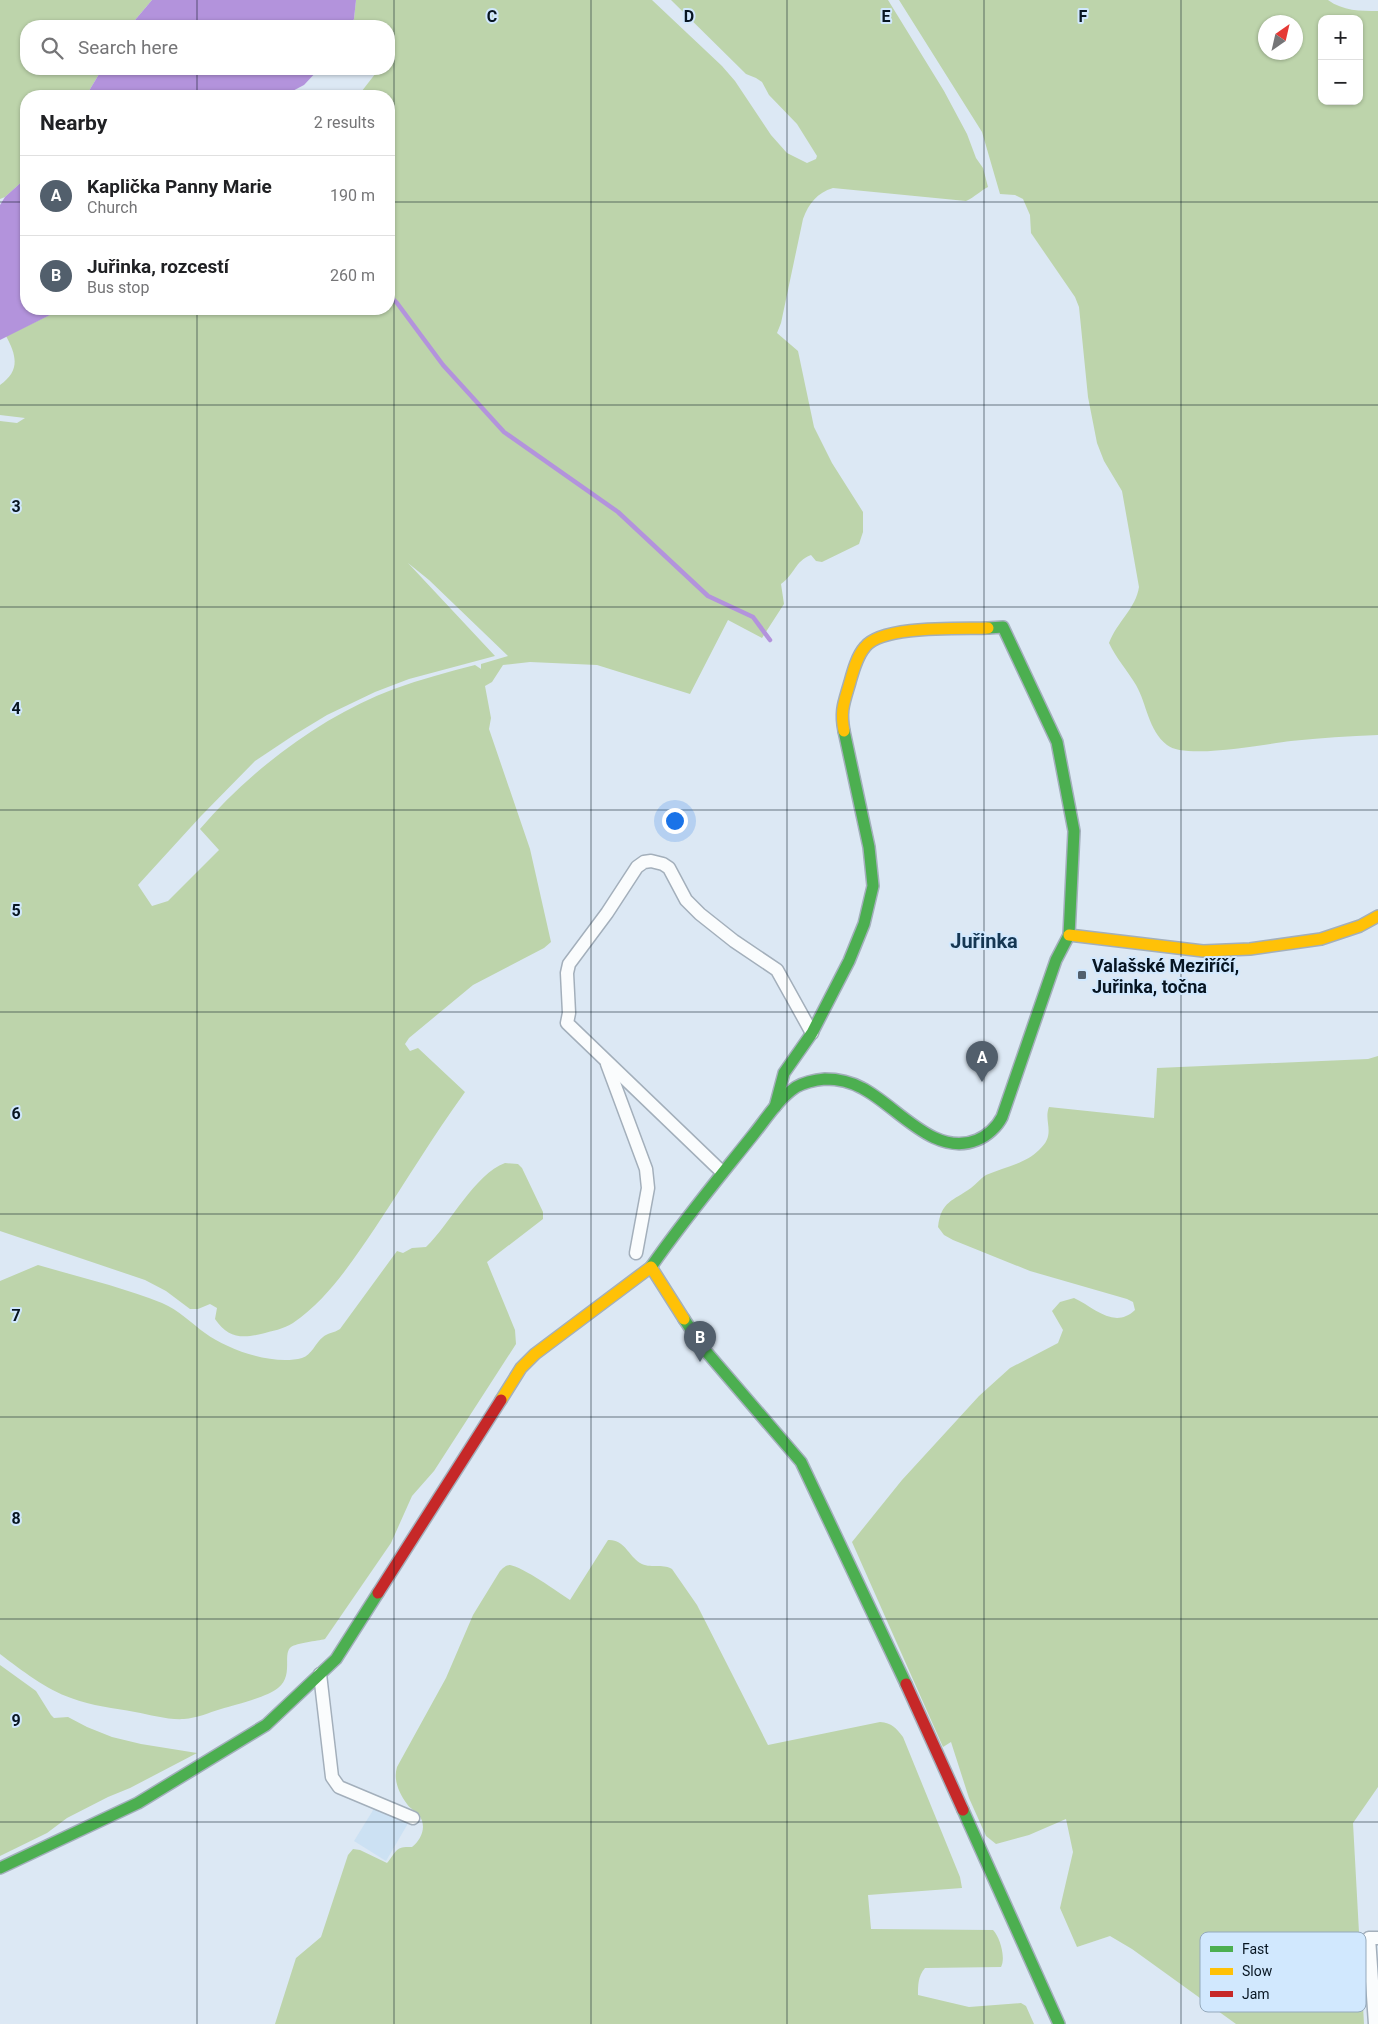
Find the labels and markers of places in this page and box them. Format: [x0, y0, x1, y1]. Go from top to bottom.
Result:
place label: Valašské Meziříčí, Juřinka, točna [1092, 955, 1239, 997]
marker: Valašské Meziříčí, Juřinka, točna [1076, 969, 1088, 981]
pin: A [966, 1041, 998, 1082]
pin: B [684, 1321, 716, 1362]

